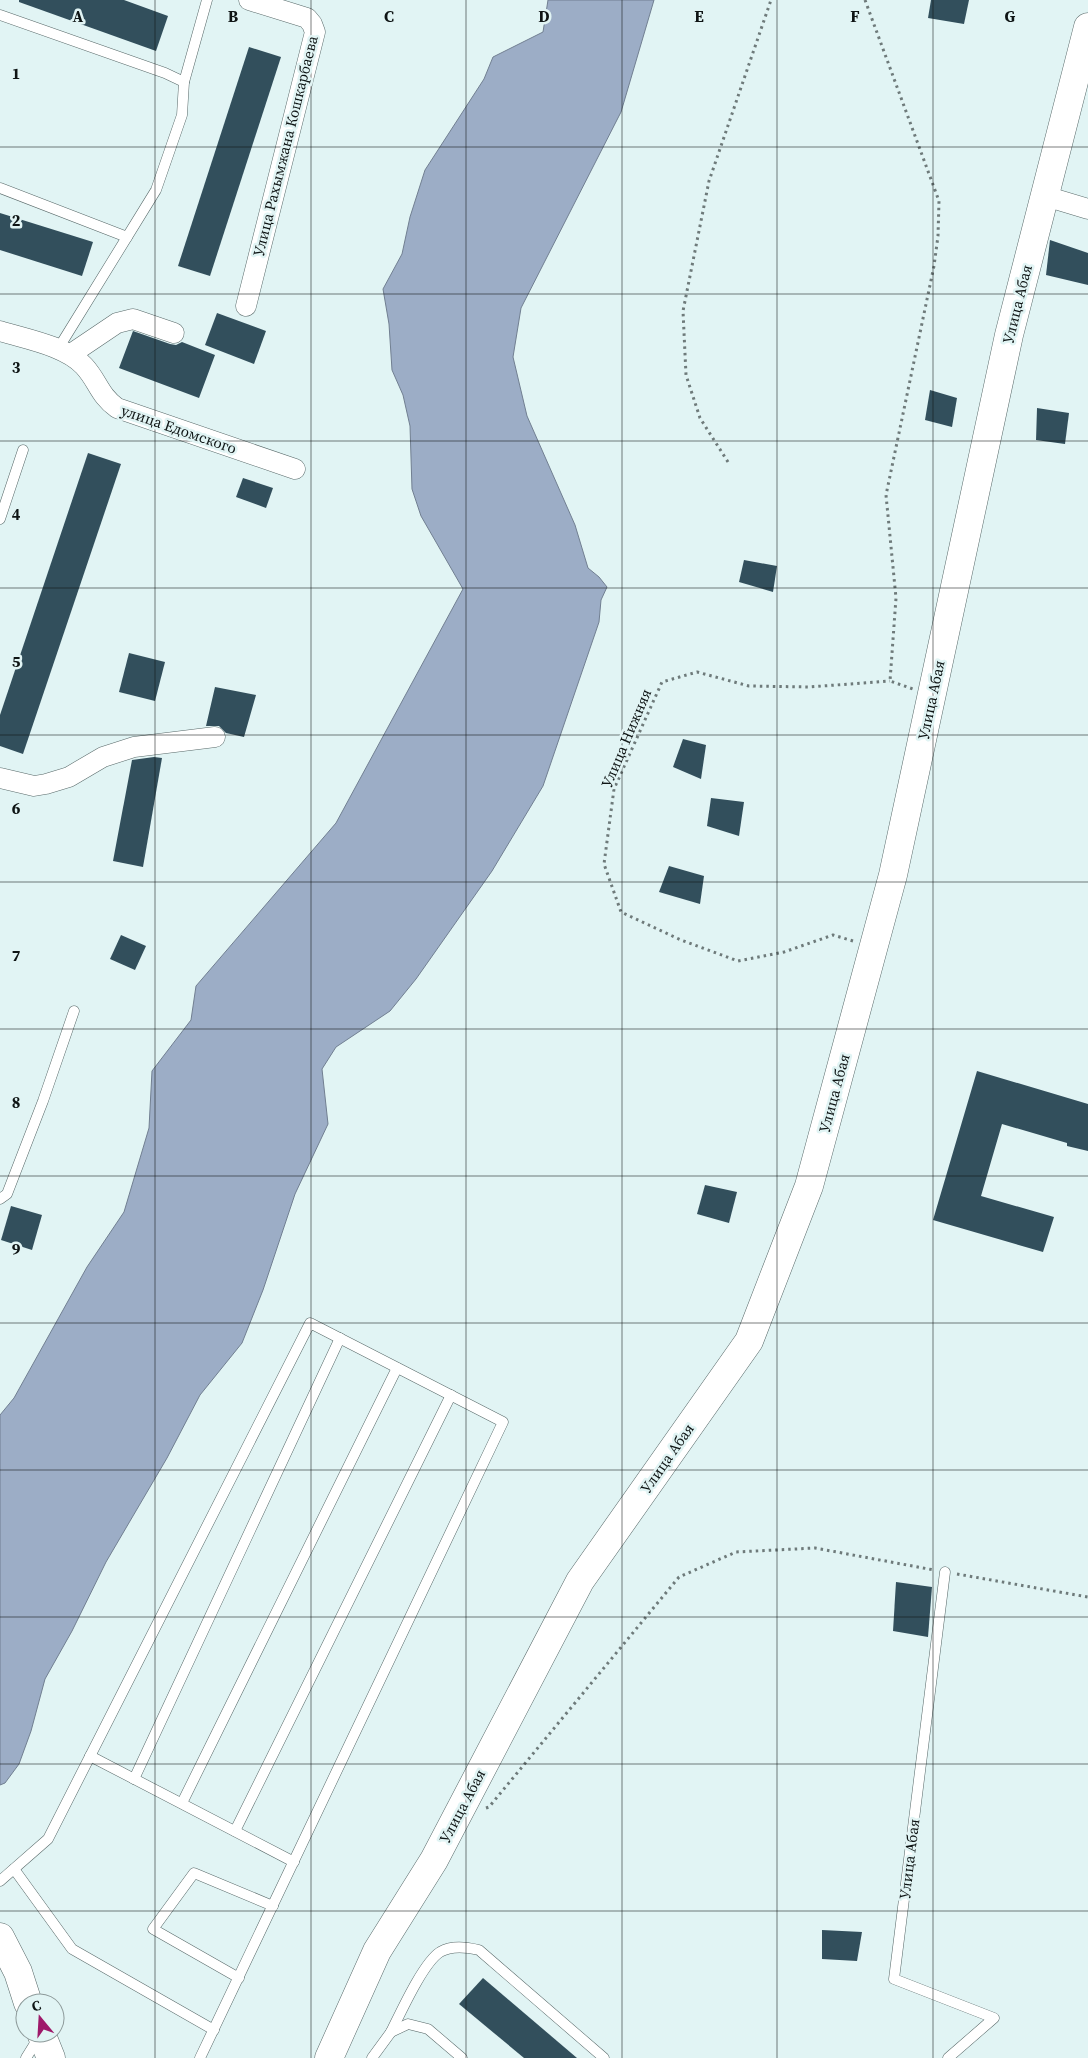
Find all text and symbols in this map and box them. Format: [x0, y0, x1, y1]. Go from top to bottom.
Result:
text: A [73, 5, 84, 27]
text: B [228, 5, 239, 27]
text: C [384, 5, 394, 27]
text: D [538, 5, 550, 27]
text: E [694, 5, 704, 27]
text: F [850, 5, 860, 27]
text: G [1005, 5, 1016, 27]
street label: Улица Рахымжана Кошкарбаева [247, 33, 323, 259]
text: 1 [12, 62, 20, 84]
text: 2 [12, 209, 21, 231]
street label: Улица Абая [997, 262, 1037, 346]
text: 3 [12, 356, 21, 378]
street label: улица Едомского [118, 399, 240, 459]
text: 4 [12, 503, 21, 525]
text: 5 [12, 650, 21, 672]
street label: Улица Абая [912, 658, 950, 742]
street label: Улица Нижняя [596, 685, 656, 791]
text: 6 [12, 797, 21, 819]
text: 7 [12, 944, 21, 966]
street label: Улица Абая [813, 1051, 855, 1135]
text: 8 [12, 1091, 20, 1113]
text: 9 [12, 1238, 21, 1260]
street label: Улица Абая [635, 1419, 699, 1497]
street label: Улица Абая [434, 1765, 490, 1847]
street label: Улица Абая [894, 1818, 924, 1900]
north arrow [15, 1993, 65, 2043]
text: С [29, 1995, 43, 2016]

